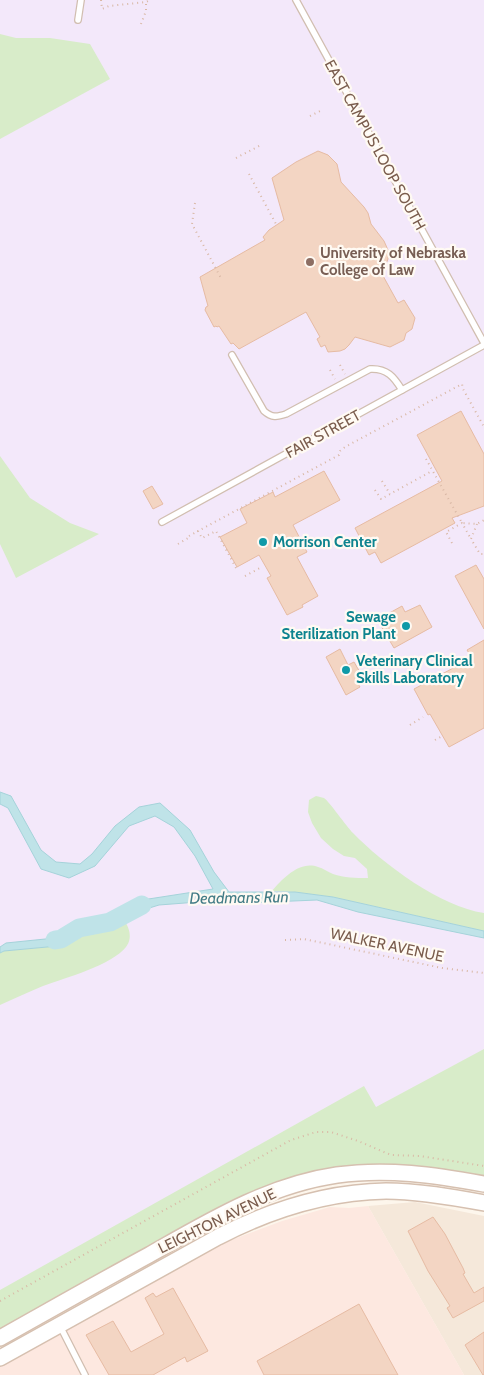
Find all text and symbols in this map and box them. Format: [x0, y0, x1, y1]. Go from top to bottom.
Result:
street label: EAST CAMPUS LOOP SOUTH [321, 57, 429, 233]
place label: University of Nebraska College of Law [320, 244, 466, 279]
marker: University of Nebraska College of Law [304, 256, 316, 268]
street label: FAIR STREET [282, 406, 364, 462]
place label: Morrison Center [273, 533, 377, 551]
marker: Morrison Center [257, 536, 269, 548]
place label: Sewage Sterilization Plant [281, 608, 396, 643]
marker: Sewage Sterilization Plant [400, 620, 412, 632]
place label: Veterinary Clinical Skills Laboratory [356, 652, 473, 687]
marker: Veterinary Clinical Skills Laboratory [340, 664, 352, 676]
water label: Deadmans Run [189, 887, 289, 908]
street label: WALKER AVENUE [329, 924, 445, 966]
street label: LEIGHTON AVENUE [155, 1185, 279, 1257]

